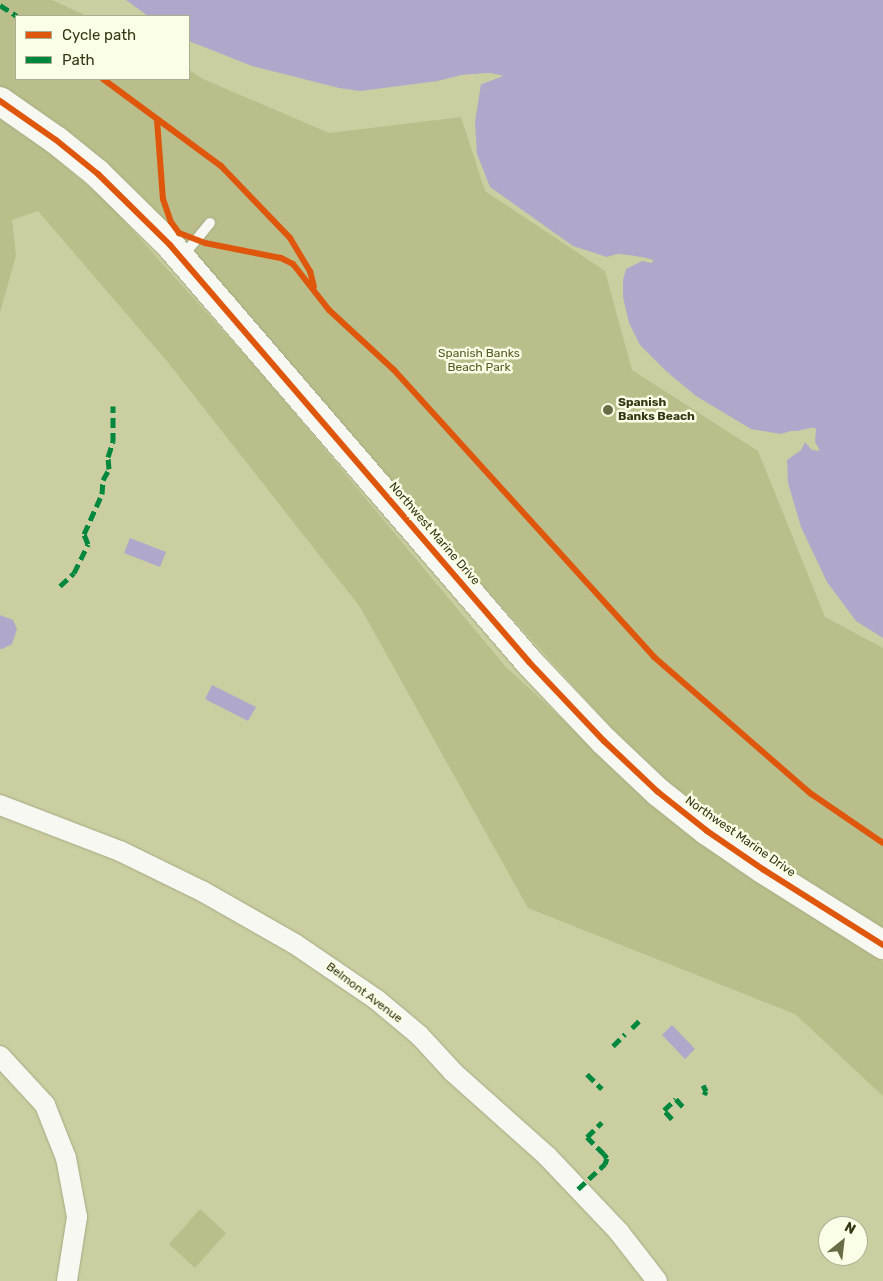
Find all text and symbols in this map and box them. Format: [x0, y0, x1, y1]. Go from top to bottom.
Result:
legend [15, 15, 190, 80]
text: Cycle path [62, 26, 136, 44]
text: Path [62, 51, 95, 69]
park label: Spanish Banks Beach Park [438, 347, 520, 375]
place label: Spanish Banks Beach [618, 396, 695, 424]
marker: Spanish Banks Beach [602, 404, 614, 416]
street label: Northwest Marine Drive [386, 480, 482, 588]
street label: Northwest Marine Drive [682, 794, 798, 880]
street label: Belmont Avenue [323, 960, 405, 1026]
north arrow [818, 1216, 868, 1266]
text: N [841, 1218, 859, 1238]

